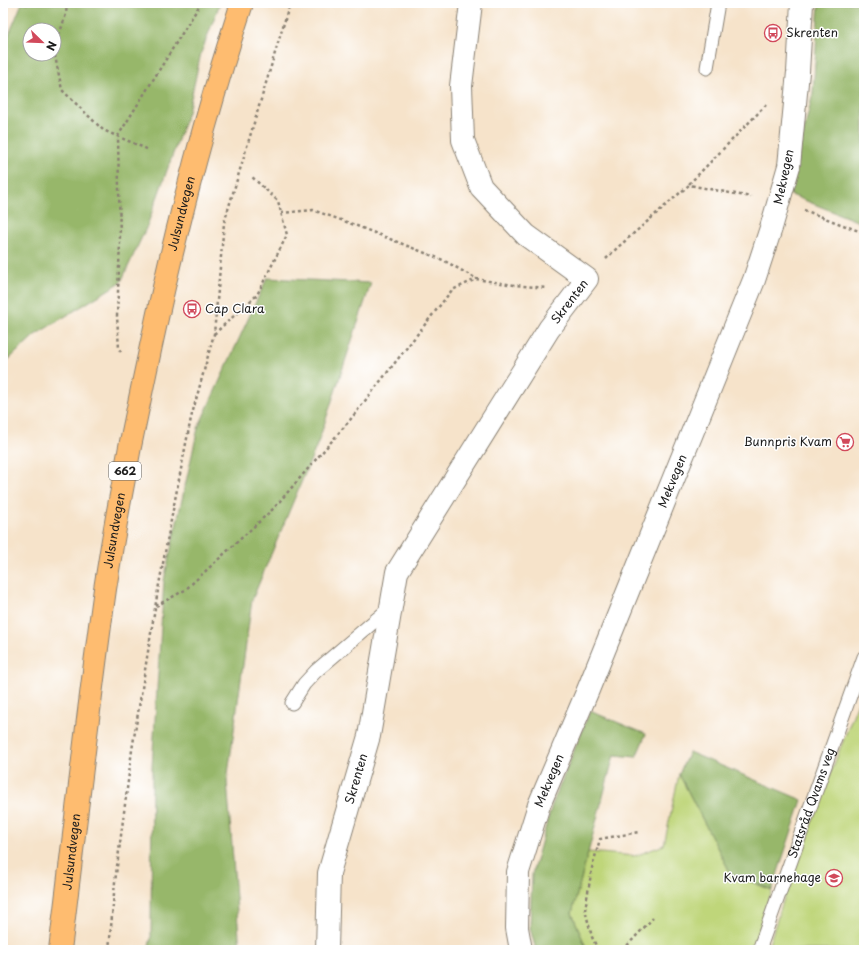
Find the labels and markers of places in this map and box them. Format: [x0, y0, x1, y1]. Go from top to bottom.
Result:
bus stop icon: Skrenten [763, 23, 783, 43]
place label: Skrenten [786, 23, 838, 41]
bus stop icon: Cap Clara [182, 299, 202, 319]
place label: Cap Clara [205, 299, 265, 317]
place label: Bunnpris Kvam [744, 432, 832, 450]
supermarket icon: Bunnpris Kvam [835, 432, 855, 452]
place label: Kvam barnehage [724, 868, 821, 886]
school or university icon: Kvam barnehage [824, 868, 844, 888]

